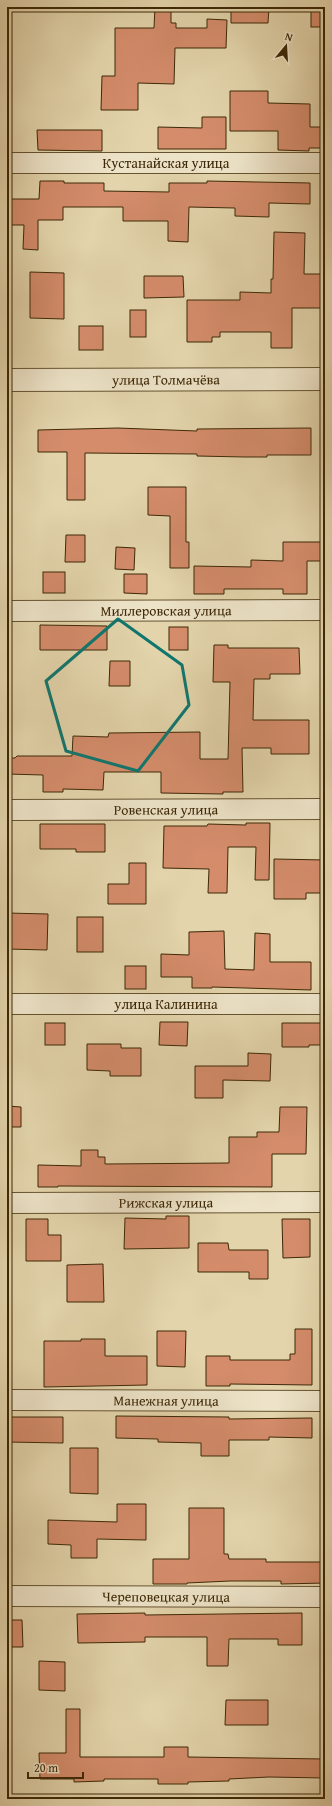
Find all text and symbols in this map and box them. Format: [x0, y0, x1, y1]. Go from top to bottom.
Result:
north arrow [266, 26, 306, 66]
text: N [283, 28, 296, 45]
street label: Кустанайская улица [103, 153, 230, 173]
street label: улица Толмачёва [111, 369, 220, 390]
street label: Миллеровская улица [100, 600, 232, 621]
street label: Ровенская улица [114, 799, 219, 820]
street label: улица Калинина [113, 994, 218, 1014]
street label: Рижская улица [119, 1192, 214, 1213]
street label: Манежная улица [113, 1390, 219, 1411]
street label: Череповецкая улица [102, 1586, 230, 1607]
scale bar [28, 1754, 83, 1780]
text: 20 m [34, 1759, 58, 1776]

